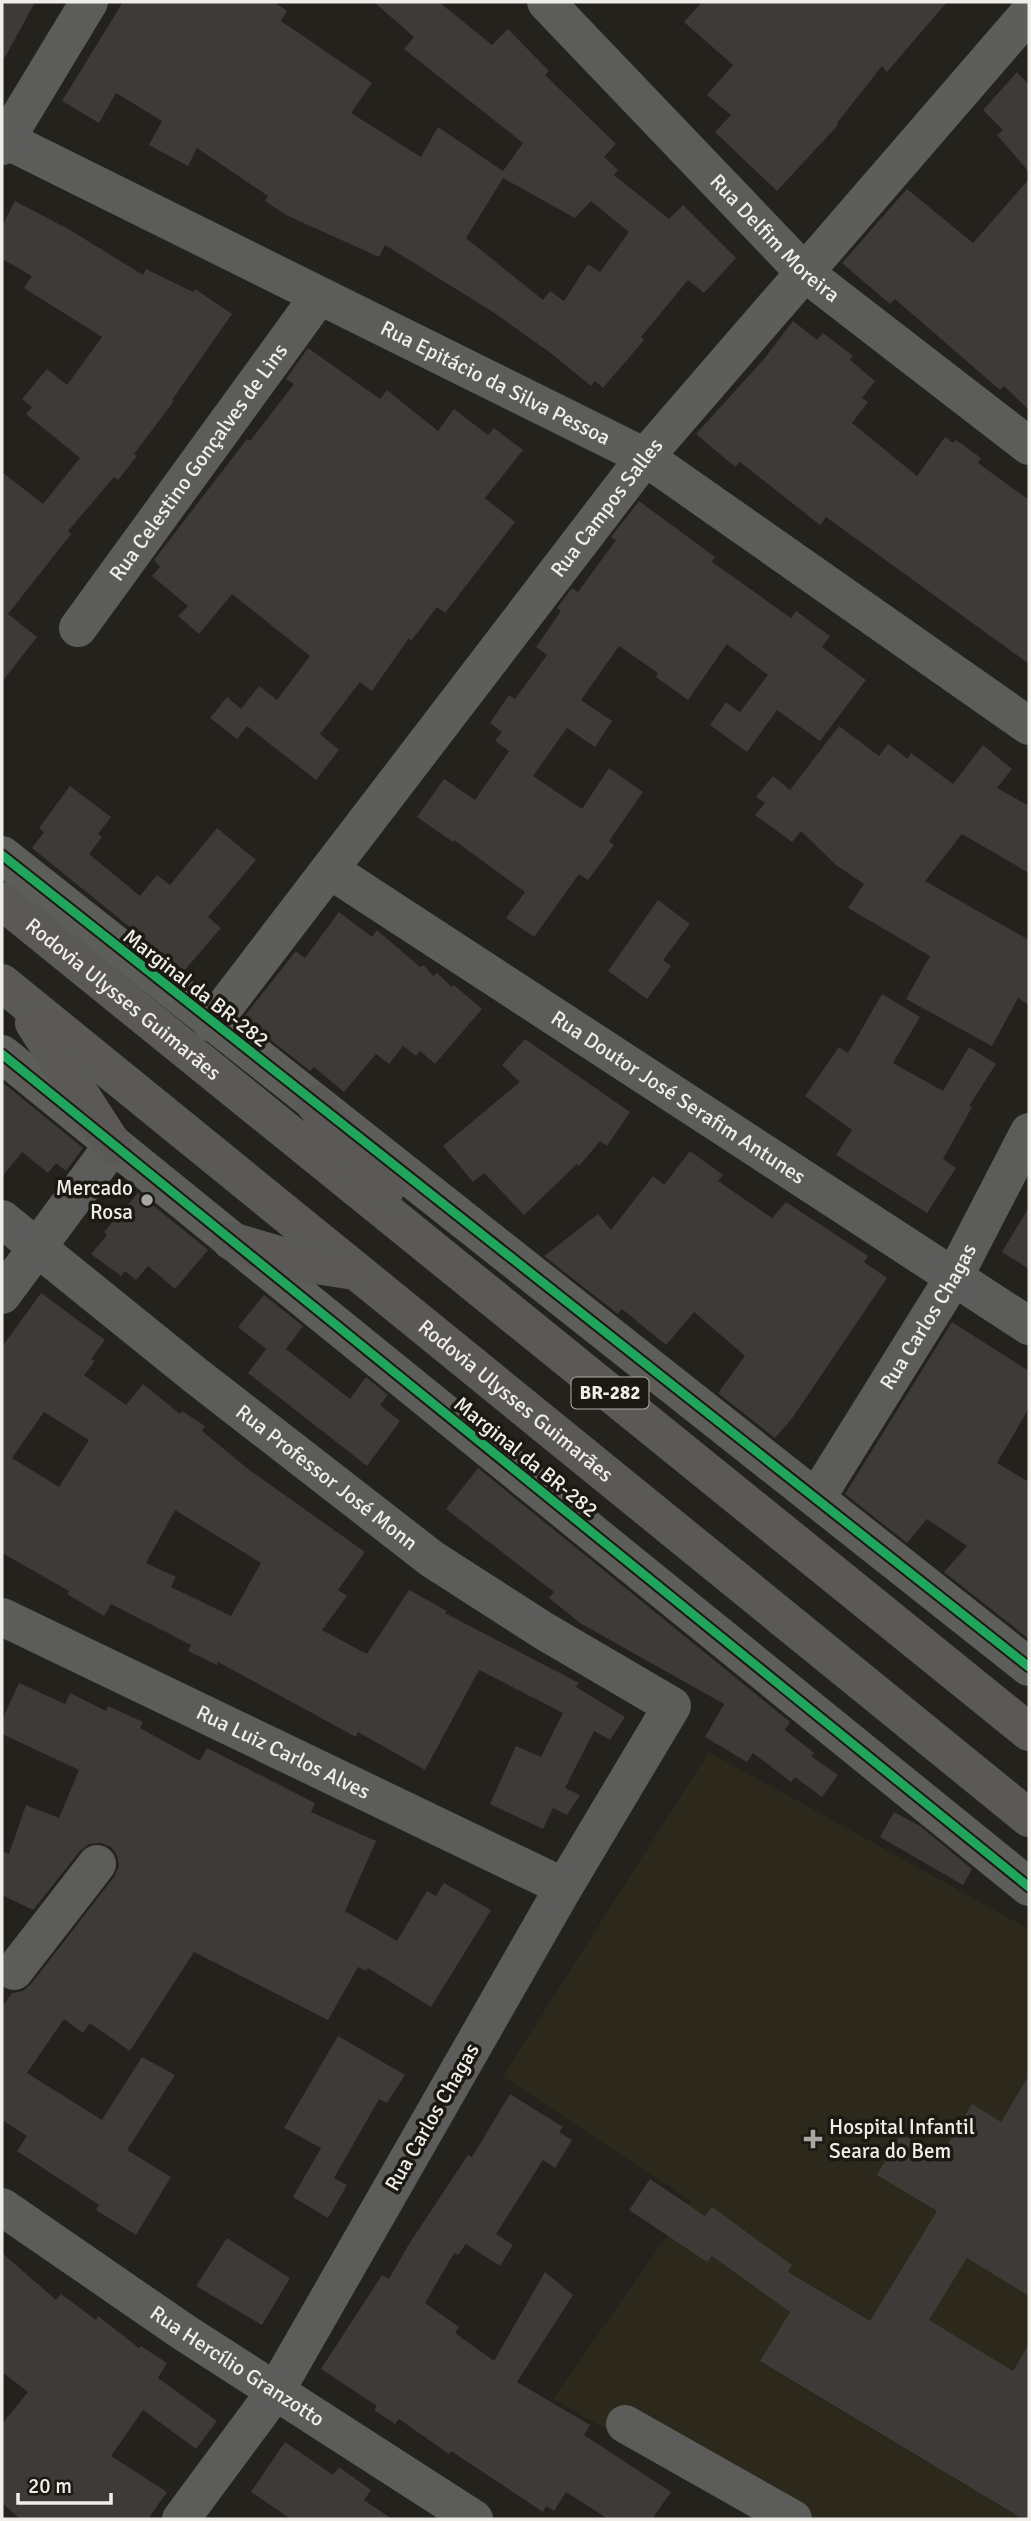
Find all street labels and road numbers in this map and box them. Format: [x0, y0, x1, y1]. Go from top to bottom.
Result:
street label: Rua Delfim Moreira [704, 169, 845, 308]
street label: Rua Epitácio da Silva Pessoa [376, 315, 615, 451]
street label: Rua Celestino Gonçalves de Lins [104, 338, 293, 586]
street label: Rua Campos Salles [545, 433, 668, 582]
street label: Rodovia Ulysses Guimarães [20, 912, 226, 1086]
street label: Marginal da BR-282 [118, 923, 274, 1053]
street label: Rua Doutor José Serafim Antunes [546, 1005, 810, 1190]
street label: Rua Carlos Chagas [874, 1239, 982, 1394]
street label: Rodovia Ulysses Guimarães [413, 1314, 618, 1488]
road number: BR-282 [572, 1378, 648, 1408]
street label: Marginal da BR-282 [449, 1391, 603, 1523]
street label: Rua Professor José Monn [231, 1399, 423, 1556]
street label: Rua Luiz Carlos Alves [192, 1699, 374, 1805]
street label: Rua Carlos Chagas [379, 2039, 485, 2195]
street label: Rua Hercílio Granzotto [145, 2300, 329, 2432]

